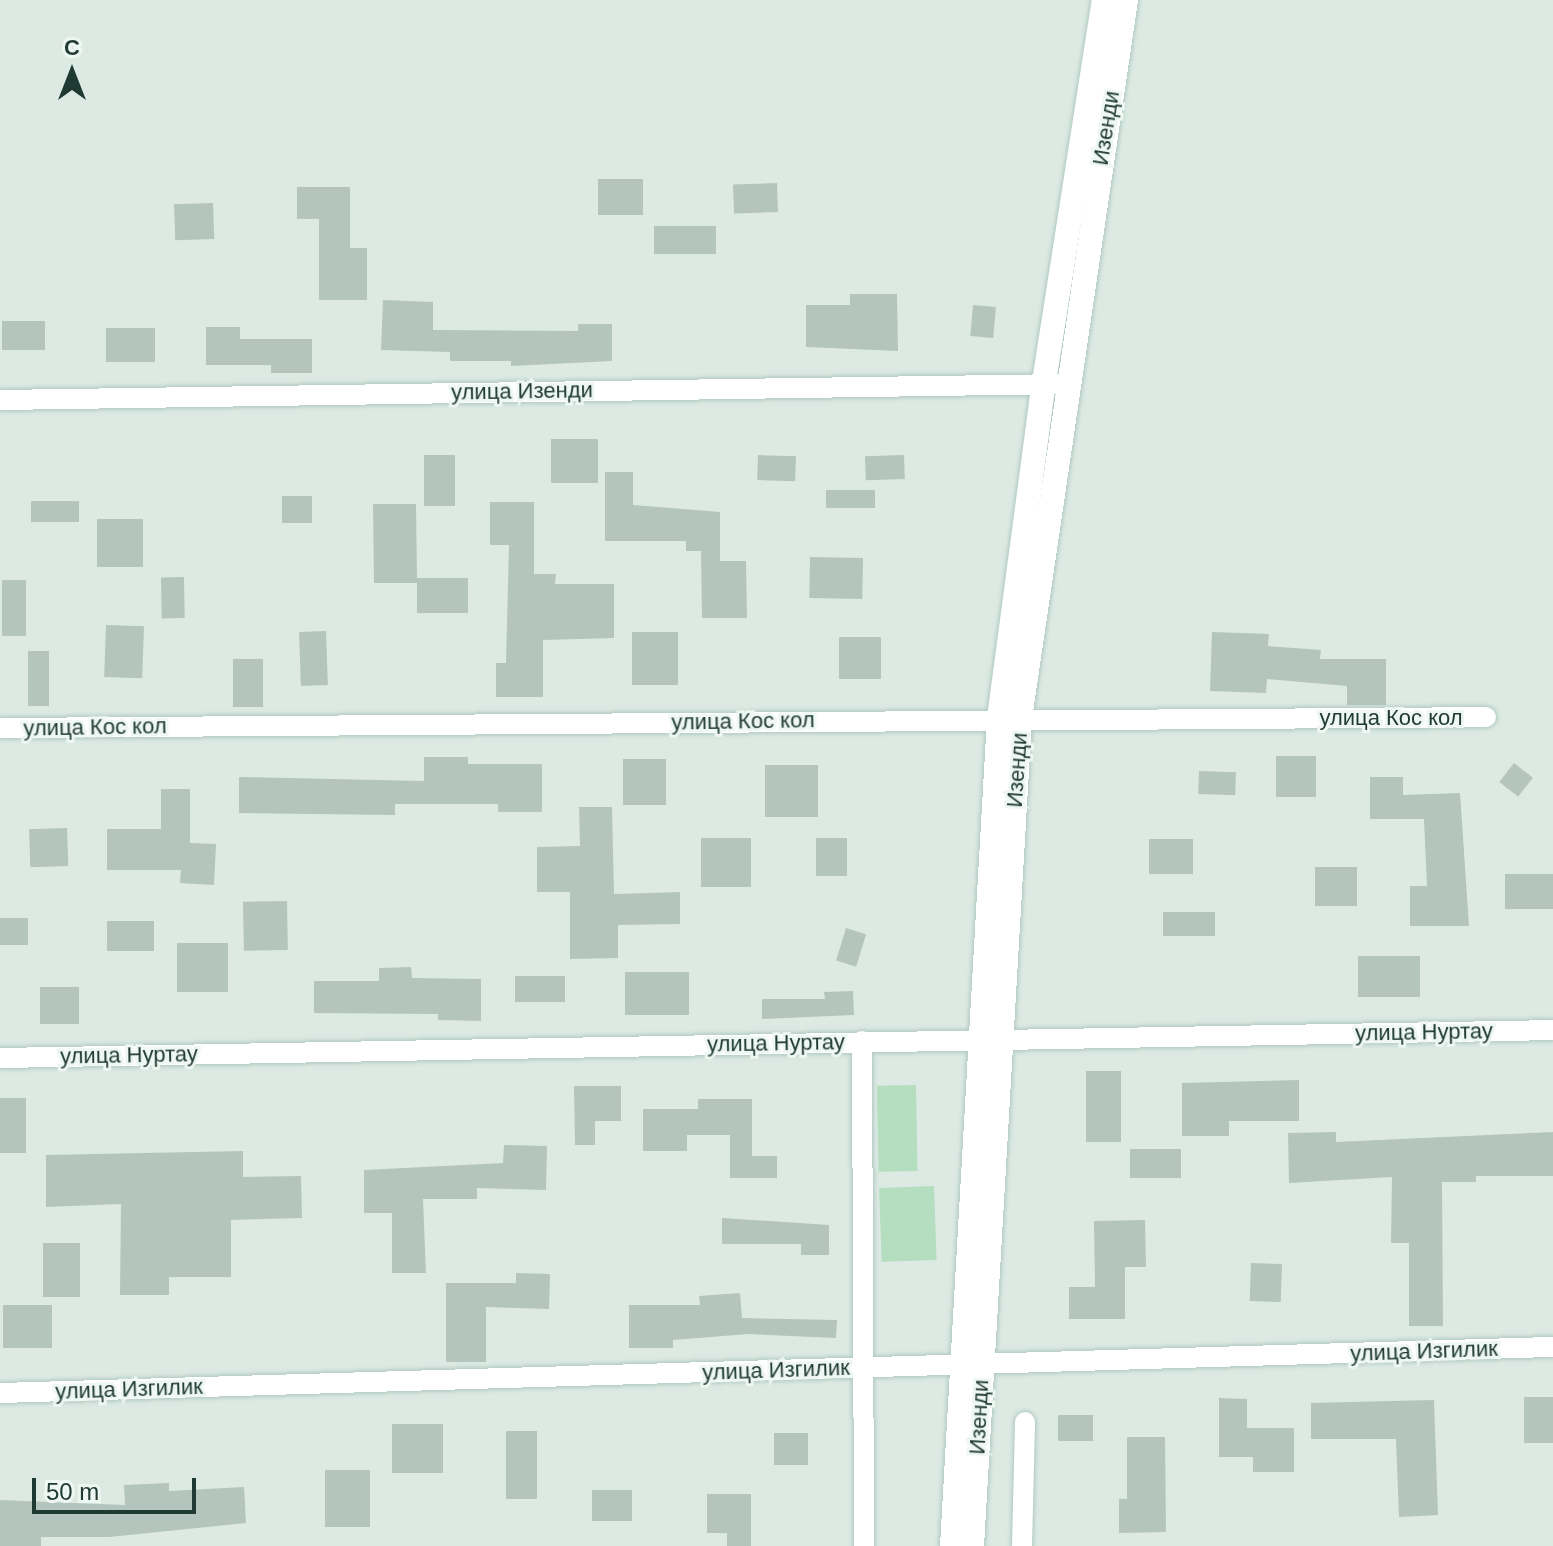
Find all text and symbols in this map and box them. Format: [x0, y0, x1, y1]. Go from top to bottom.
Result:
north arrow [32, 32, 112, 112]
text: С [64, 35, 80, 60]
street label: Изенди [1087, 89, 1125, 167]
street label: улица Изенди [451, 377, 593, 405]
street label: улица Кос кол [1319, 705, 1463, 731]
street label: улица Кос кол [671, 707, 815, 735]
street label: улица Кос кол [23, 713, 167, 741]
street label: Изенди [1001, 732, 1033, 808]
street label: улица Нуртау [1355, 1018, 1493, 1046]
street label: улица Нуртау [707, 1029, 845, 1057]
street label: улица Нуртау [60, 1041, 198, 1069]
street label: улица Изгилик [1350, 1335, 1498, 1367]
street label: улица Изгилик [702, 1354, 850, 1386]
street label: улица Изгилик [55, 1373, 203, 1405]
street label: Изенди [964, 1379, 994, 1455]
scale bar [36, 1462, 200, 1512]
text: 50 m [46, 1478, 99, 1505]

